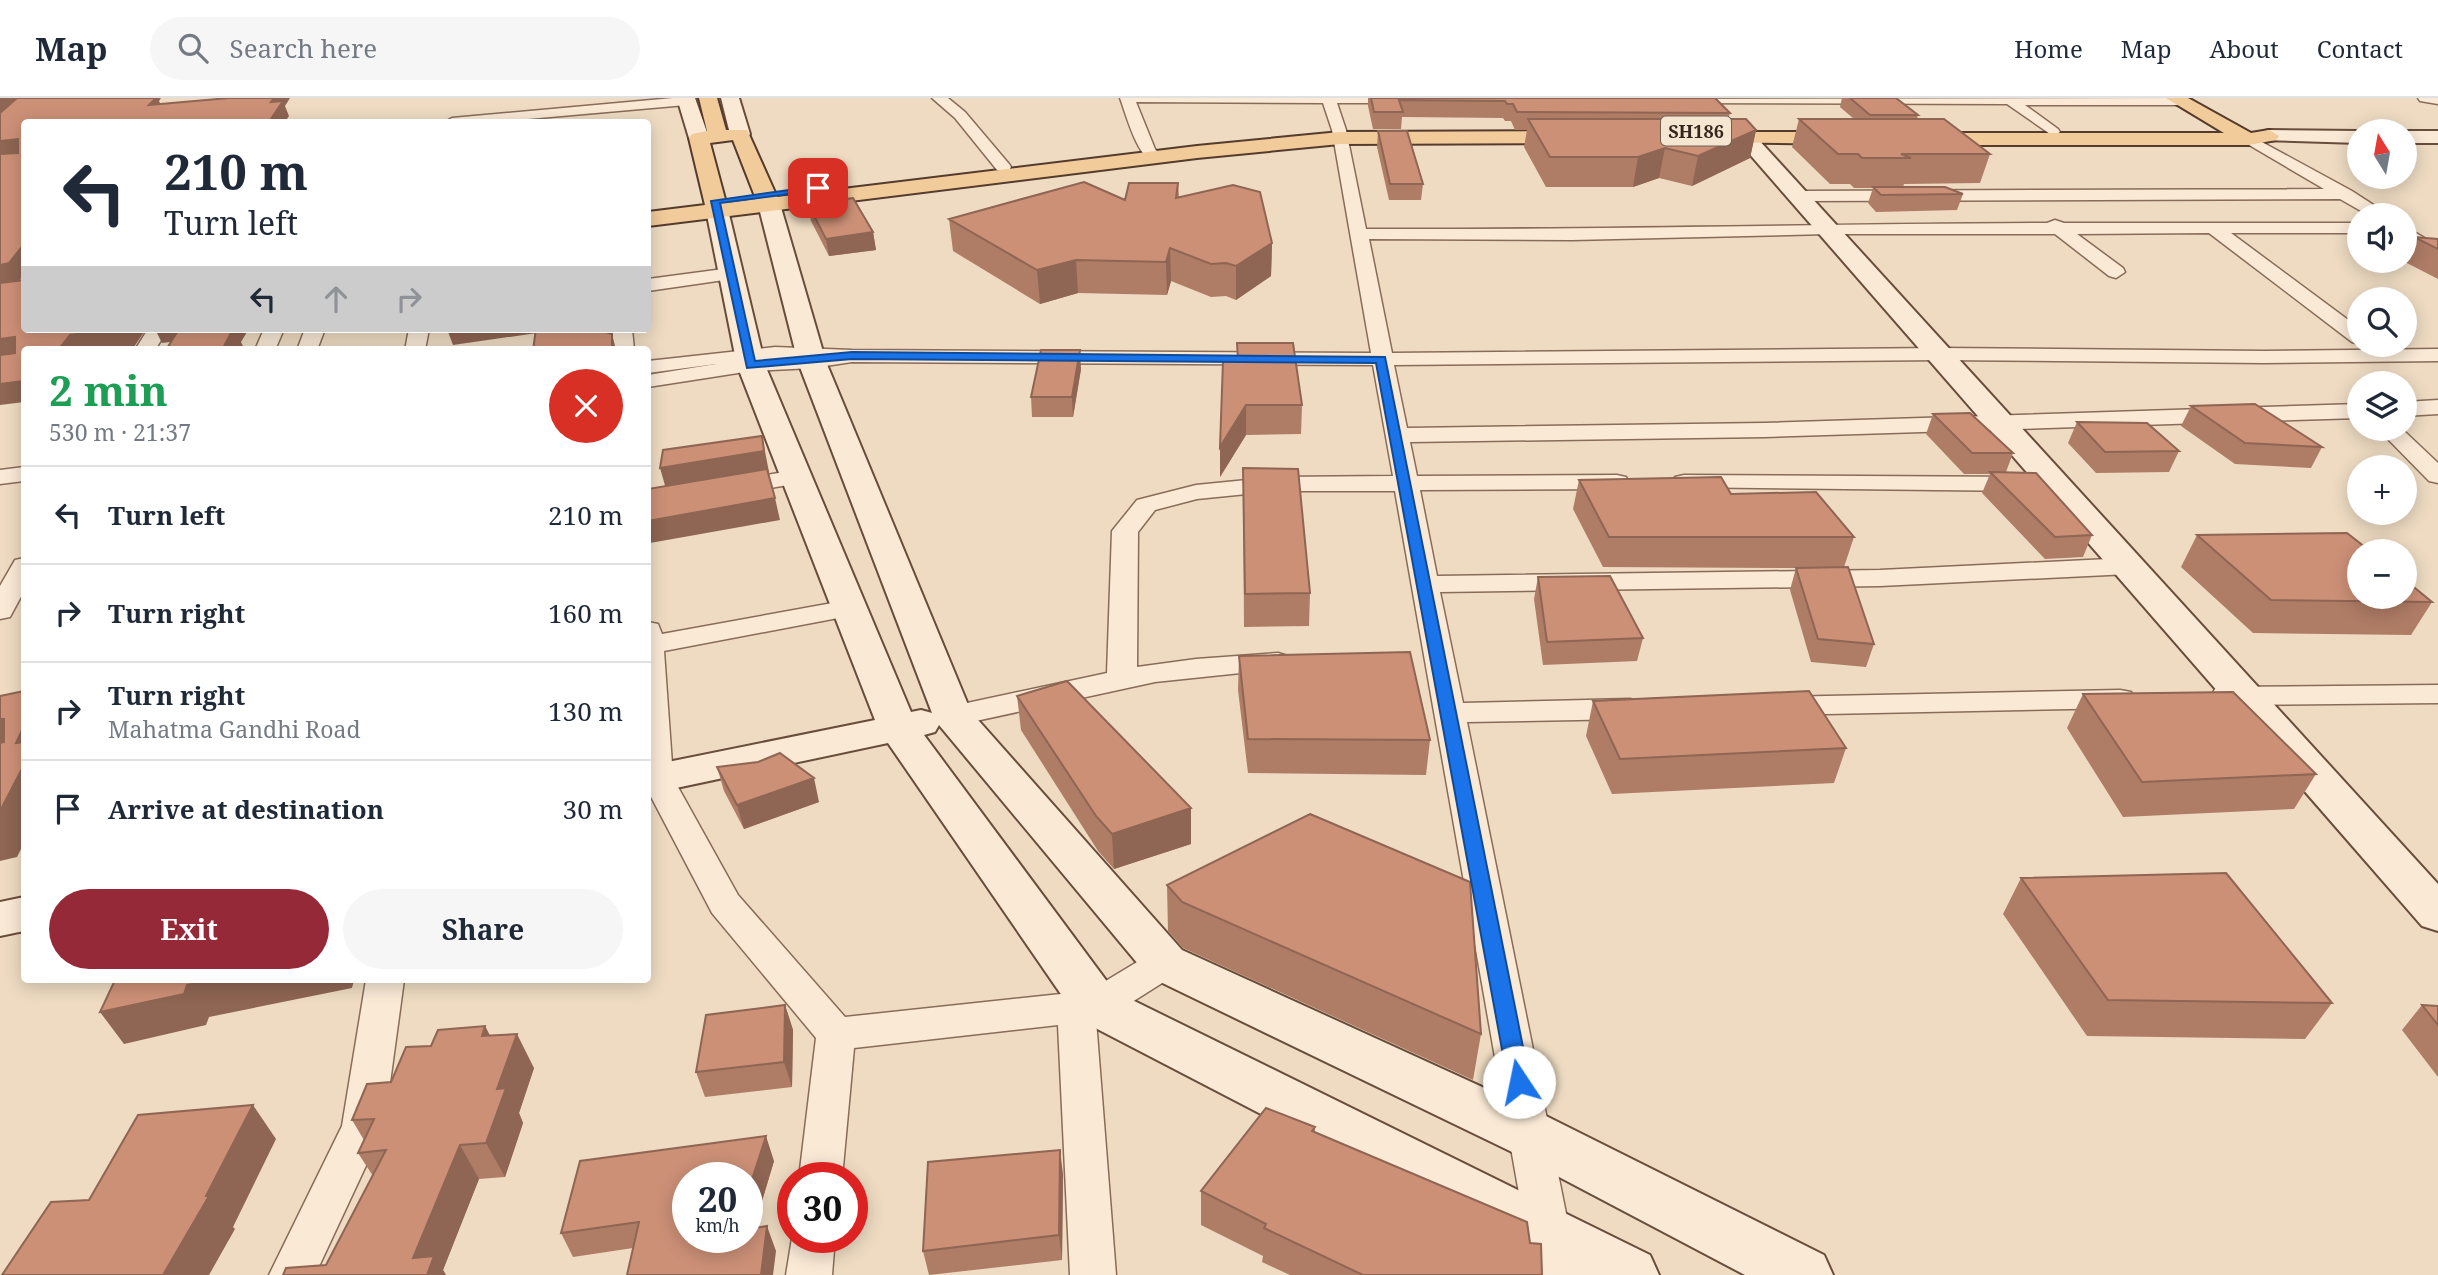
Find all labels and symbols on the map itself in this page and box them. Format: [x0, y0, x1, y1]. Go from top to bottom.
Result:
road number: SH186 [1661, 116, 1731, 146]
north arrow [2347, 119, 2417, 189]
pin [788, 158, 848, 218]
position arrow [1482, 1045, 1556, 1119]
speed limit sign: 30 [777, 1162, 868, 1253]

